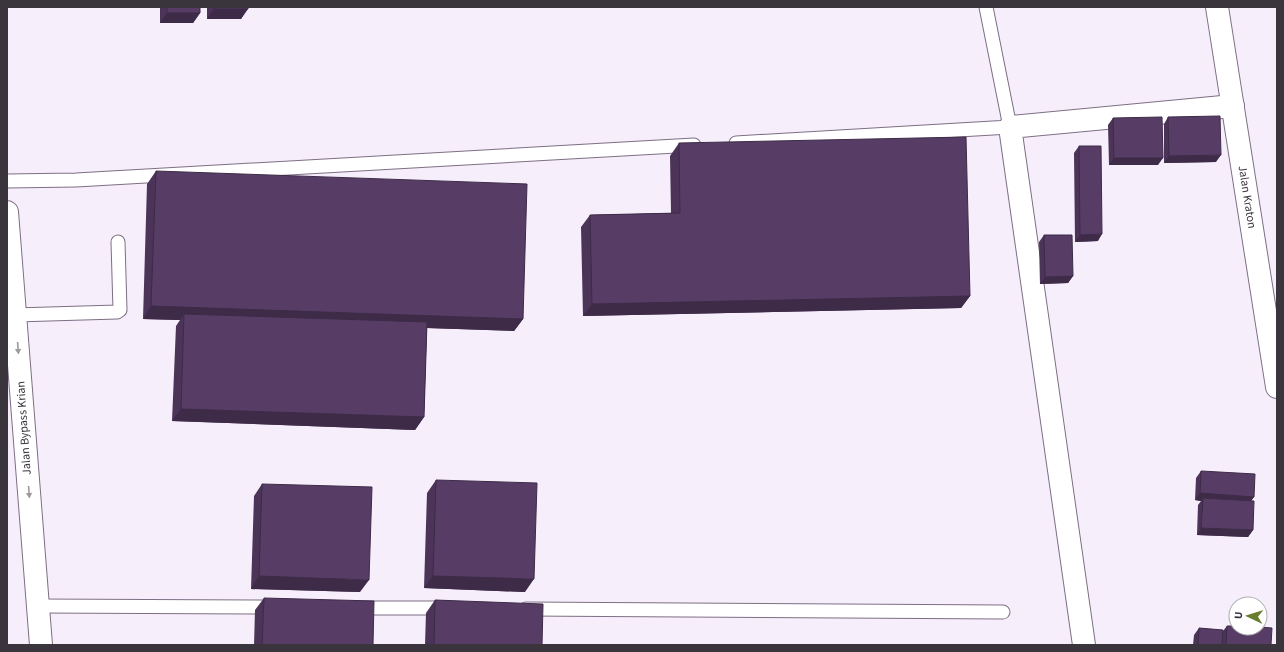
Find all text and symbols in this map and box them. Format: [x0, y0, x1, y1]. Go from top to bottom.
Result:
street label: Jalan Kraton [1234, 164, 1260, 230]
one-way arrow [15, 342, 22, 354]
street label: Jalan Bypass Krian [12, 380, 36, 476]
one-way arrow [26, 486, 33, 498]
north arrow [1228, 596, 1268, 636]
text: U [1231, 611, 1246, 620]

